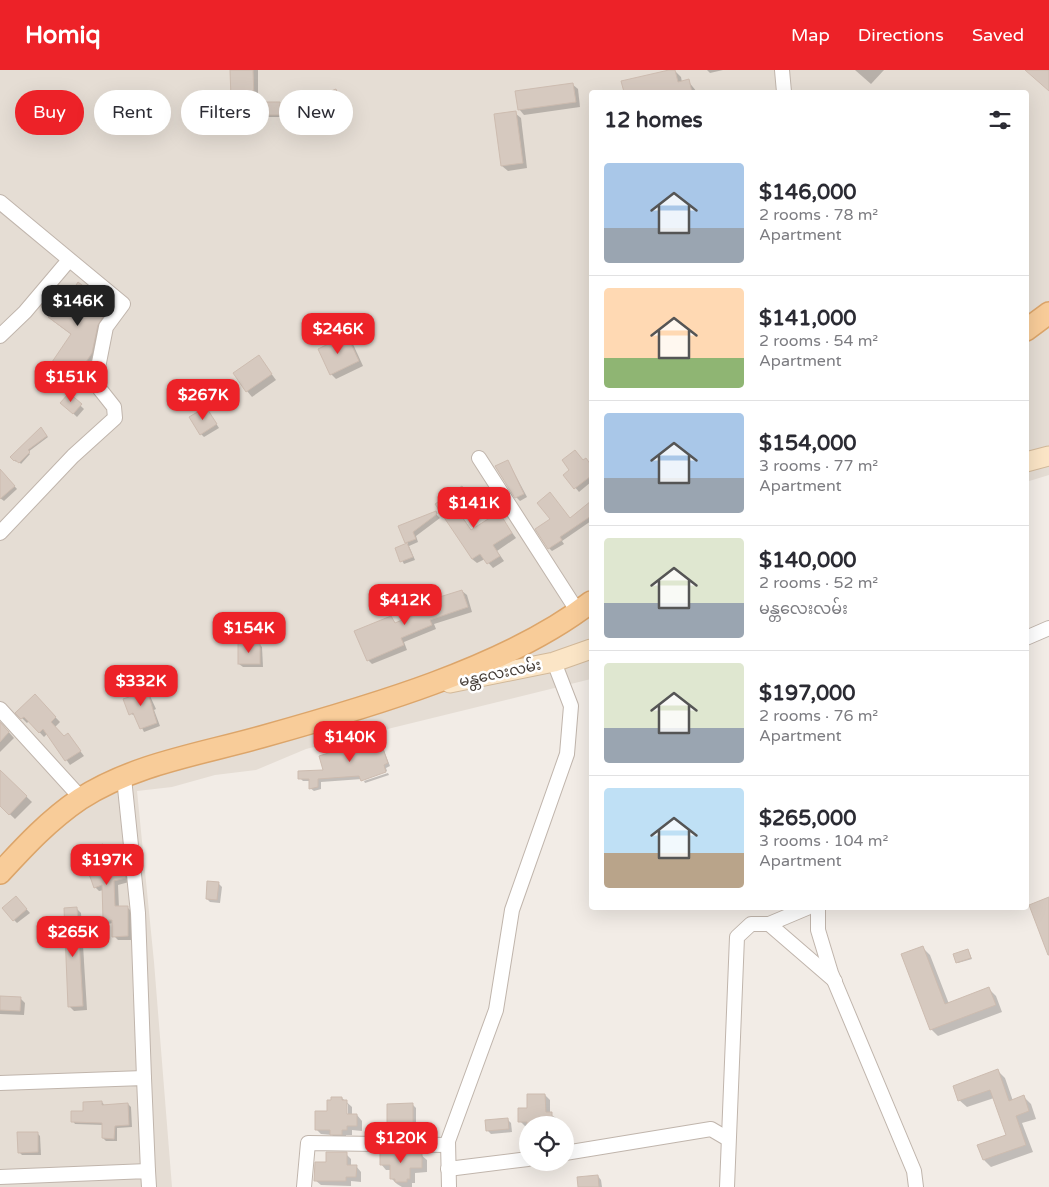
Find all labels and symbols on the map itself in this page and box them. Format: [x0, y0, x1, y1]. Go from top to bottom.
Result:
pin: $146K [43, 284, 113, 327]
pin: $246K [303, 312, 373, 355]
pin: $151K [36, 360, 106, 403]
pin: $267K [168, 378, 238, 421]
pin: $141K [439, 486, 509, 529]
pin: $412K [370, 584, 440, 626]
pin: $154K [214, 612, 284, 654]
street label: မန္တလေးလမ်း [457, 655, 543, 693]
pin: $332K [106, 664, 176, 707]
pin: $140K [315, 720, 385, 763]
pin: $197K [72, 844, 142, 886]
pin: $265K [38, 916, 108, 958]
pin: $120K [366, 1122, 436, 1164]

